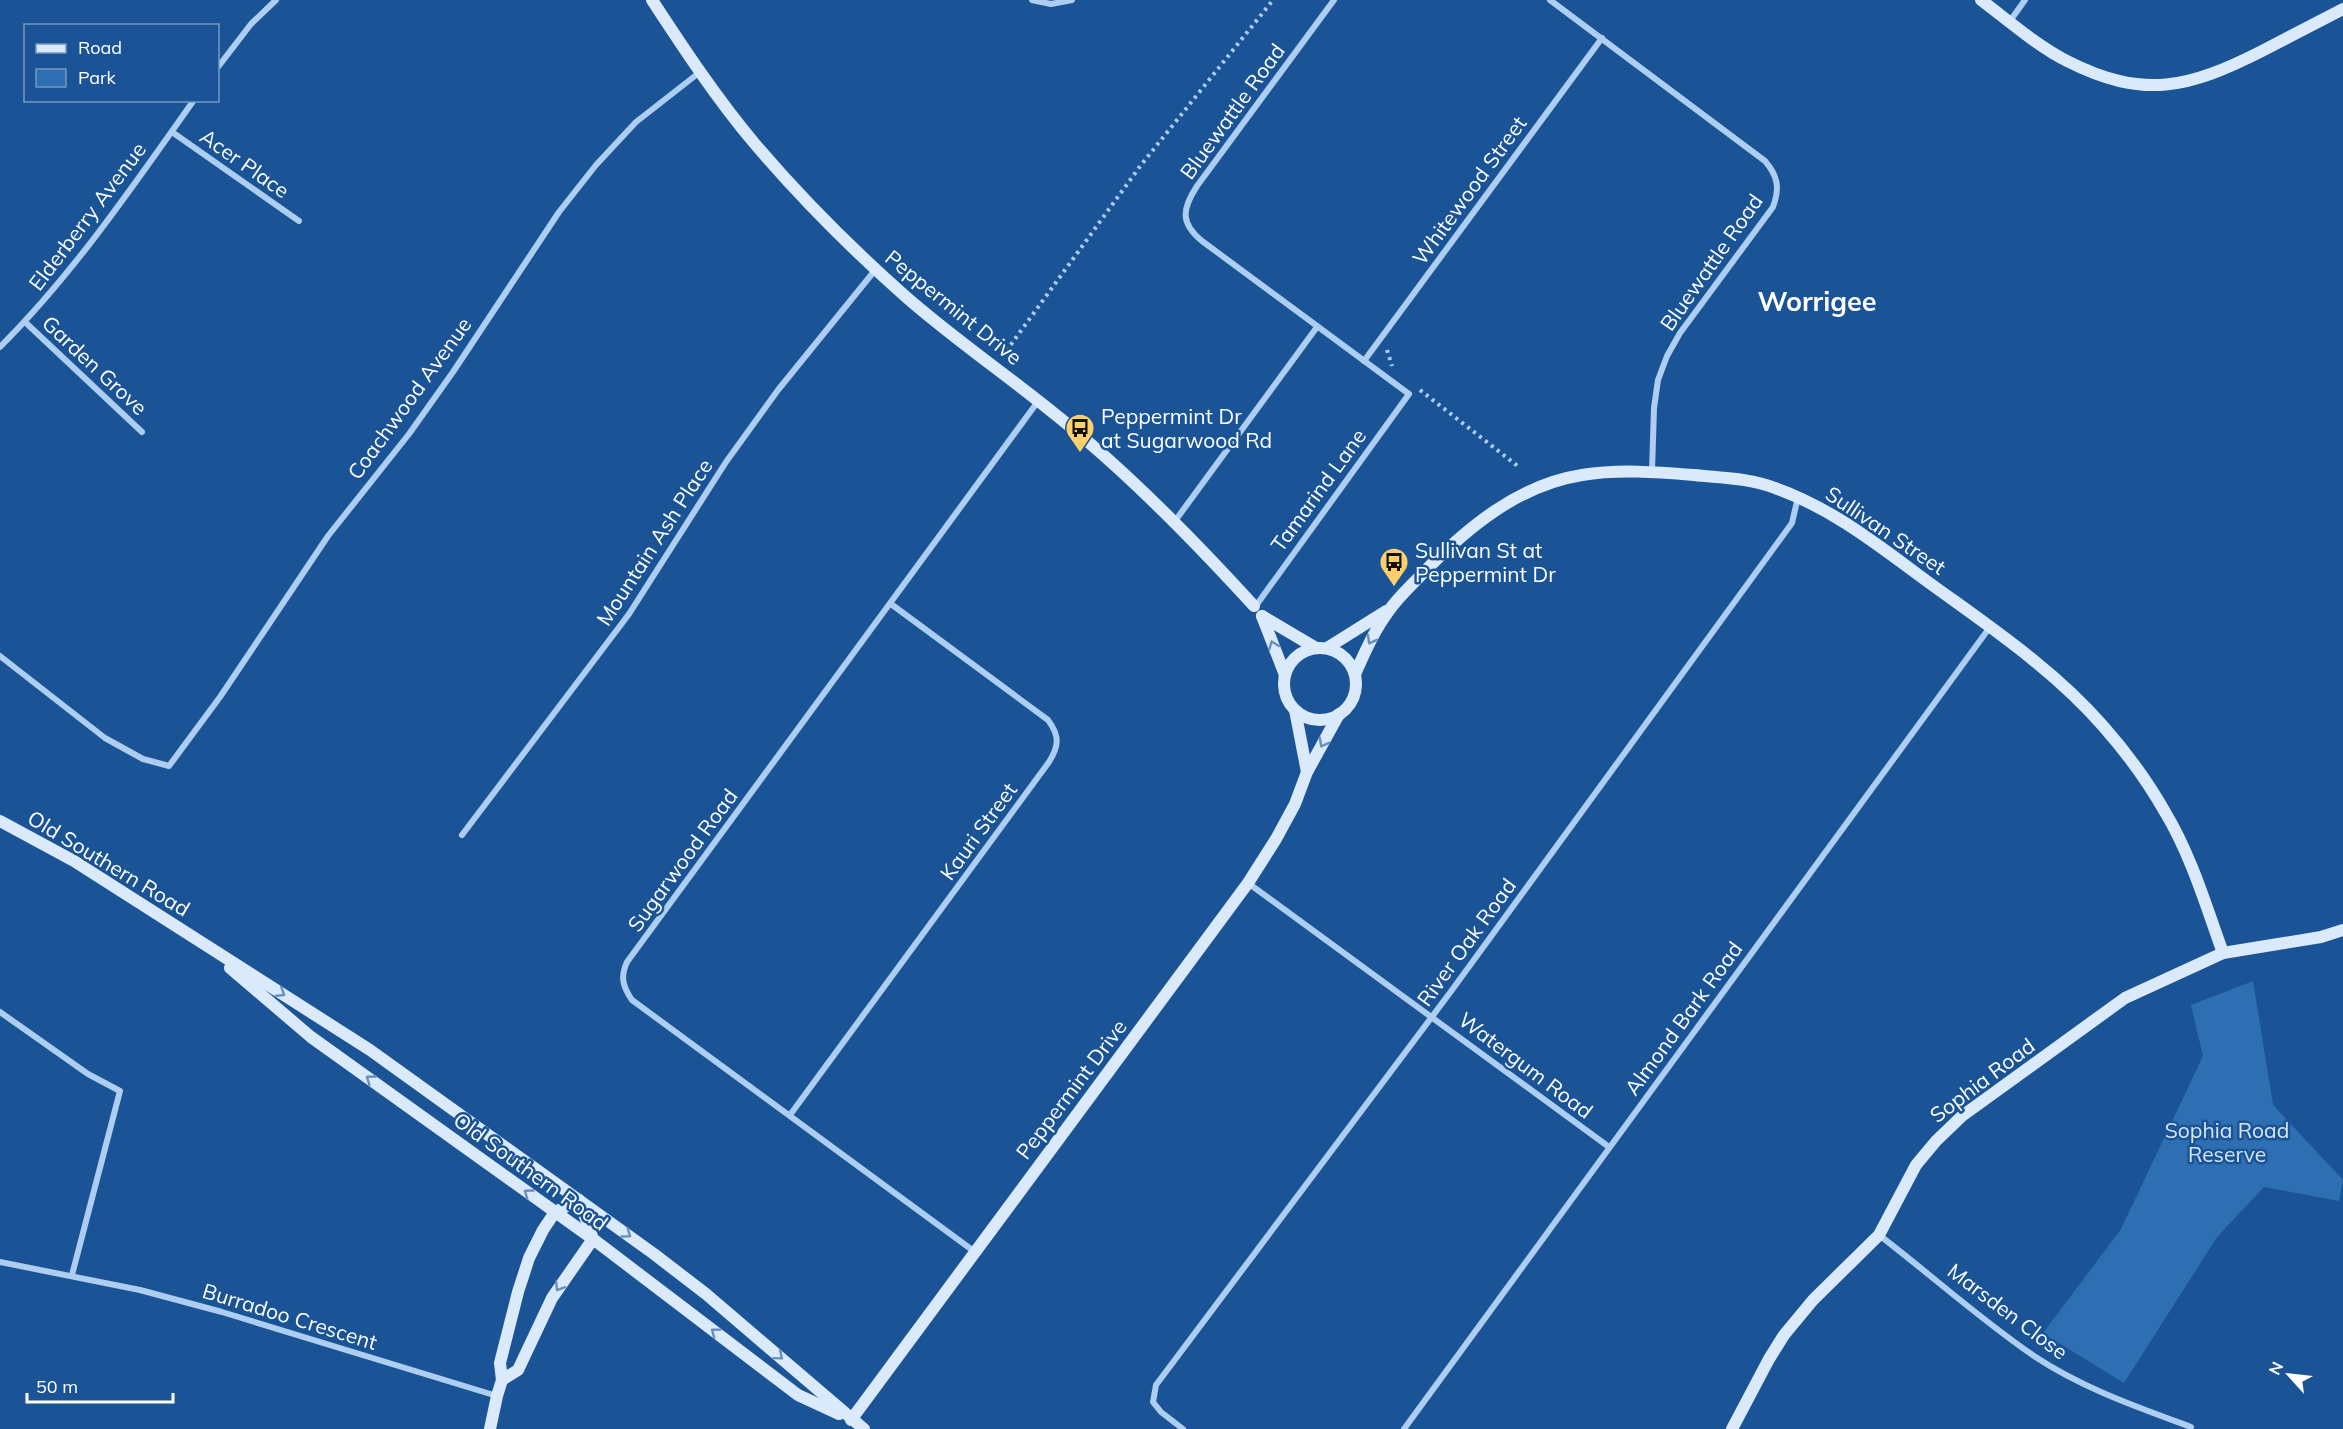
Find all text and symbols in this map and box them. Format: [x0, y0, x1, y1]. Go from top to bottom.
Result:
legend [24, 24, 219, 102]
text: Road [78, 36, 122, 59]
street label: Bluewattle Road [1174, 38, 1290, 184]
text: Park [78, 66, 117, 89]
street label: Whitewood Street [1406, 111, 1532, 269]
street label: Acer Place [195, 123, 295, 203]
street label: Elderberry Avenue [23, 137, 151, 295]
street label: Bluewattle Road [1654, 189, 1768, 335]
street label: Peppermint Drive [880, 244, 1028, 370]
district label: Worrigee [1757, 284, 1877, 318]
street label: Garden Grove [37, 310, 153, 420]
street label: Coachwood Avenue [341, 312, 477, 484]
place label: Peppermint Dr at Sugarwood Rd [1101, 403, 1272, 453]
bus stop icon: Peppermint Dr at Sugarwood Rd [1064, 412, 1096, 454]
street label: Tamarind Lane [1265, 424, 1371, 556]
street label: Mountain Ash Place [590, 454, 718, 630]
street label: Sullivan Street [1821, 480, 1951, 580]
place label: Sullivan St at Peppermint Dr [1415, 537, 1556, 587]
bus stop icon: Sullivan St at Peppermint Dr [1378, 546, 1410, 588]
one-way arrow [1367, 634, 1378, 645]
one-way arrow [1268, 641, 1280, 652]
one-way arrow [1319, 737, 1330, 748]
street label: Kauri Street [934, 777, 1022, 885]
street label: Sugarwood Road [621, 783, 743, 937]
street label: Old Southern Road [23, 804, 195, 922]
street label: River Oak Road [1411, 873, 1521, 1011]
street label: Almond Bark Road [1619, 936, 1747, 1100]
one-way arrow [275, 986, 285, 998]
street label: Watergum Road [1454, 1006, 1598, 1124]
street label: Peppermint Drive [1010, 1014, 1132, 1164]
street label: Sophia Road [1924, 1032, 2040, 1128]
one-way arrow [365, 1075, 376, 1086]
street label: Old Southern Road [449, 1106, 613, 1236]
park label: Sophia Road Reserve [2165, 1117, 2289, 1167]
one-way arrow [523, 1189, 534, 1200]
one-way arrow [620, 1227, 631, 1238]
street label: Marsden Close [1943, 1257, 2073, 1365]
street label: Burradoo Crescent [200, 1277, 380, 1355]
one-way arrow [554, 1281, 566, 1291]
one-way arrow [710, 1328, 721, 1339]
north arrow [2259, 1345, 2319, 1405]
one-way arrow [772, 1348, 783, 1359]
text: N [2264, 1358, 2287, 1378]
scale bar [27, 1366, 172, 1404]
text: 50 m [36, 1375, 78, 1398]

